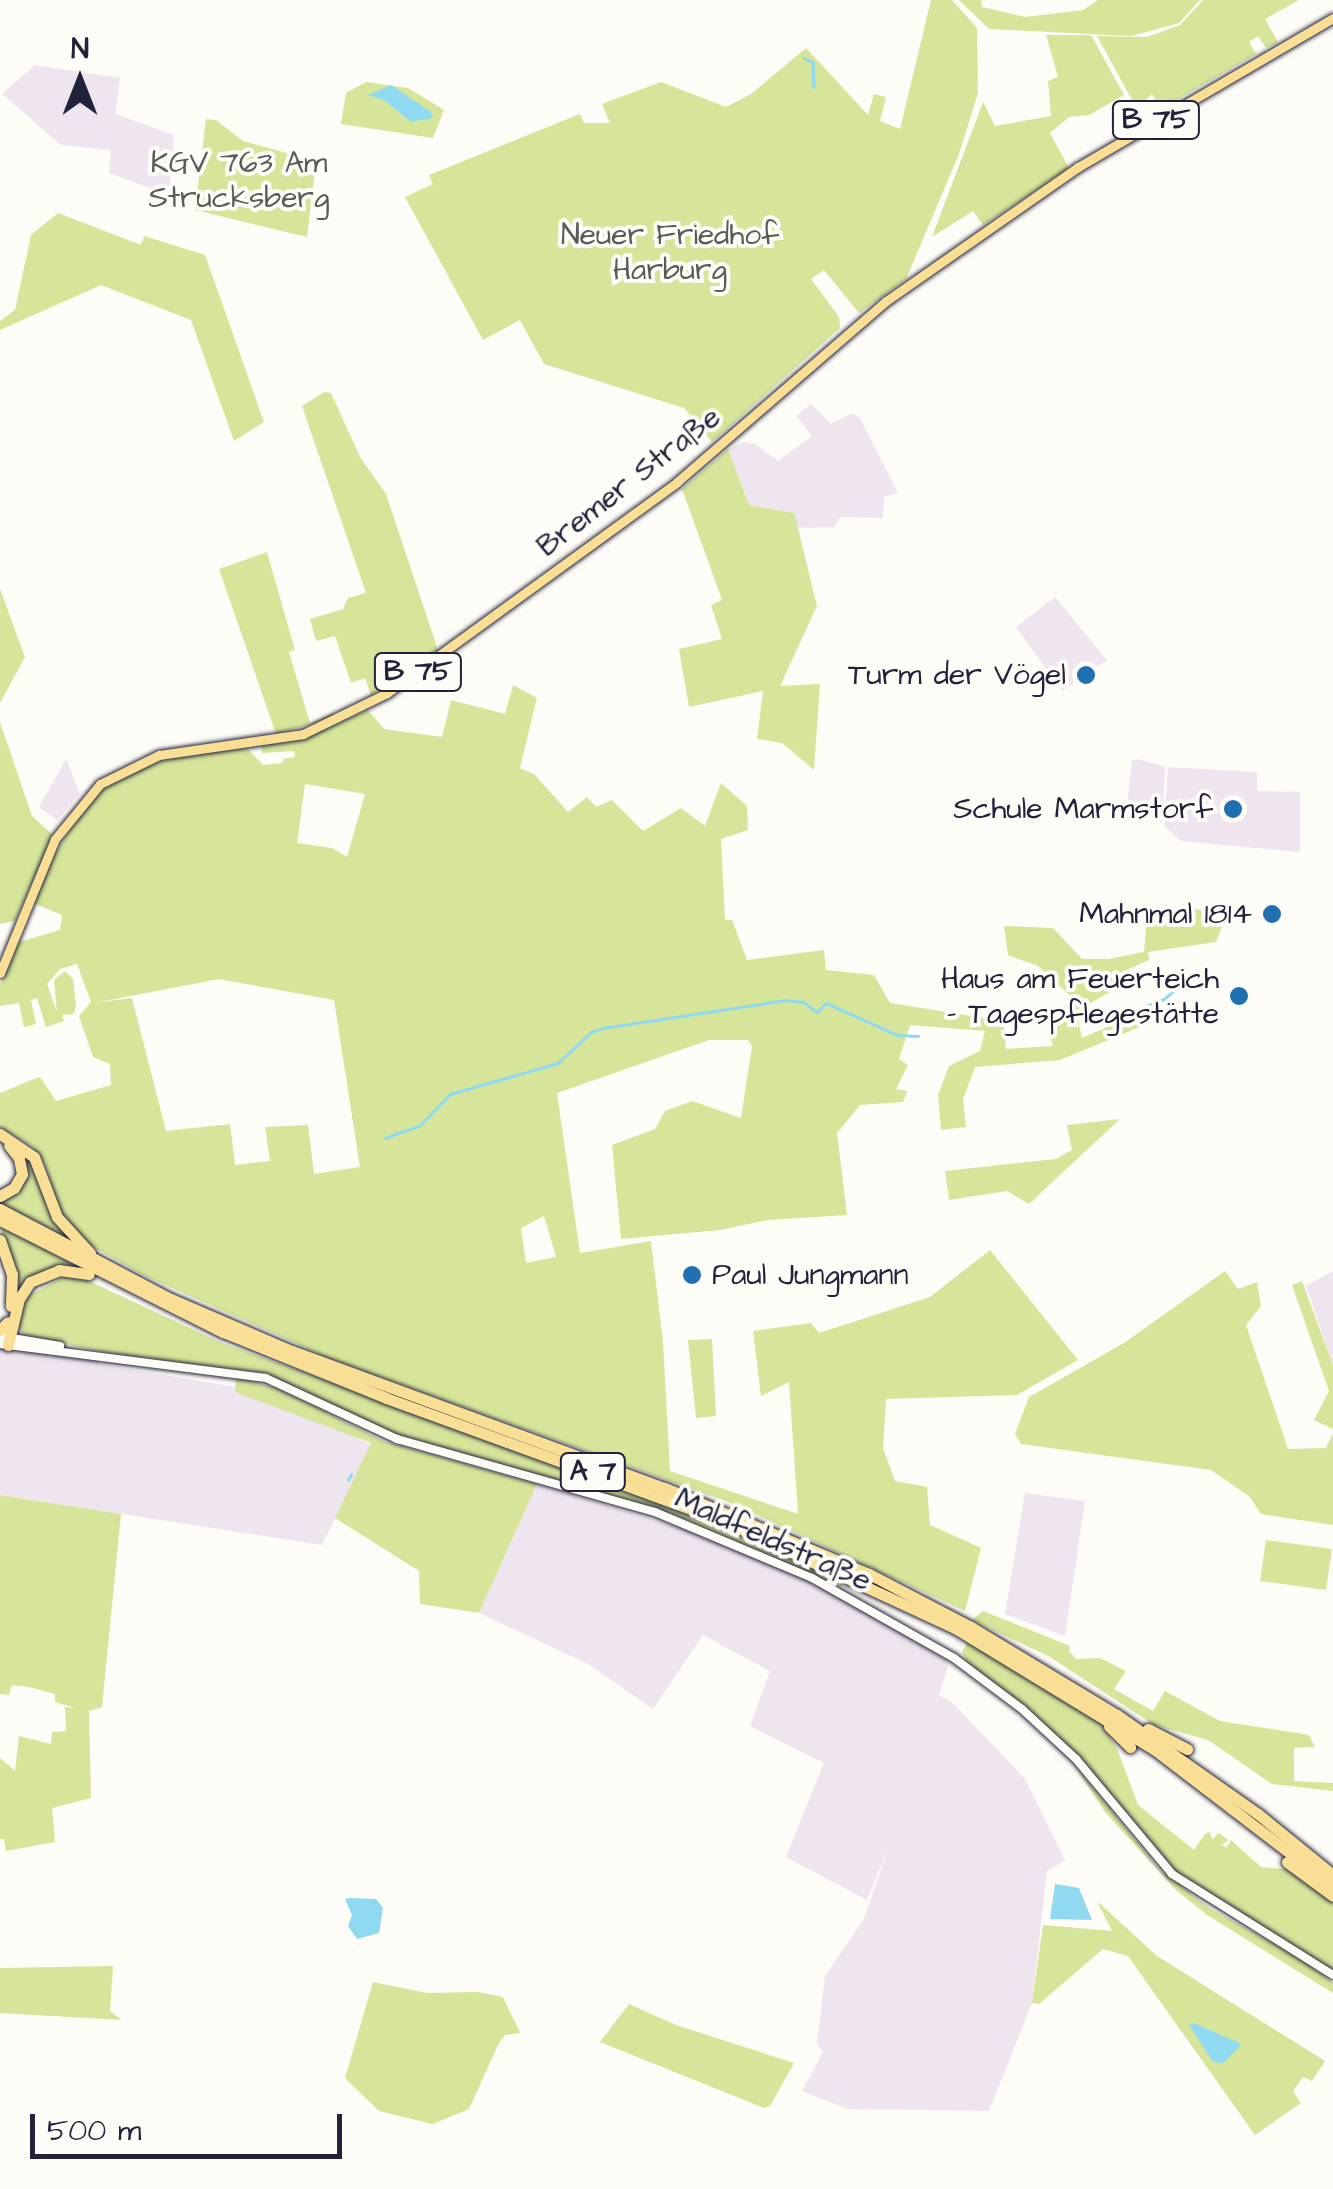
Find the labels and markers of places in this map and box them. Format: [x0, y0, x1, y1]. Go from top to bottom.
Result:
place label: Turm der Vögel [848, 657, 1066, 693]
marker: Turm der Vögel [1075, 664, 1097, 686]
place label: Schule Marmstorf [953, 791, 1213, 827]
marker: Schule Marmstorf [1222, 798, 1244, 820]
place label: Mahnmal 1814 [1079, 896, 1252, 932]
marker: Mahnmal 1814 [1261, 903, 1283, 925]
place label: Haus am Feuerteich - Tagespflegestätte [941, 961, 1219, 1032]
marker: Haus am Feuerteich - Tagespflegestätte [1228, 985, 1250, 1007]
place label: Paul Jungmann [712, 1257, 909, 1293]
marker: Paul Jungmann [681, 1264, 703, 1286]

